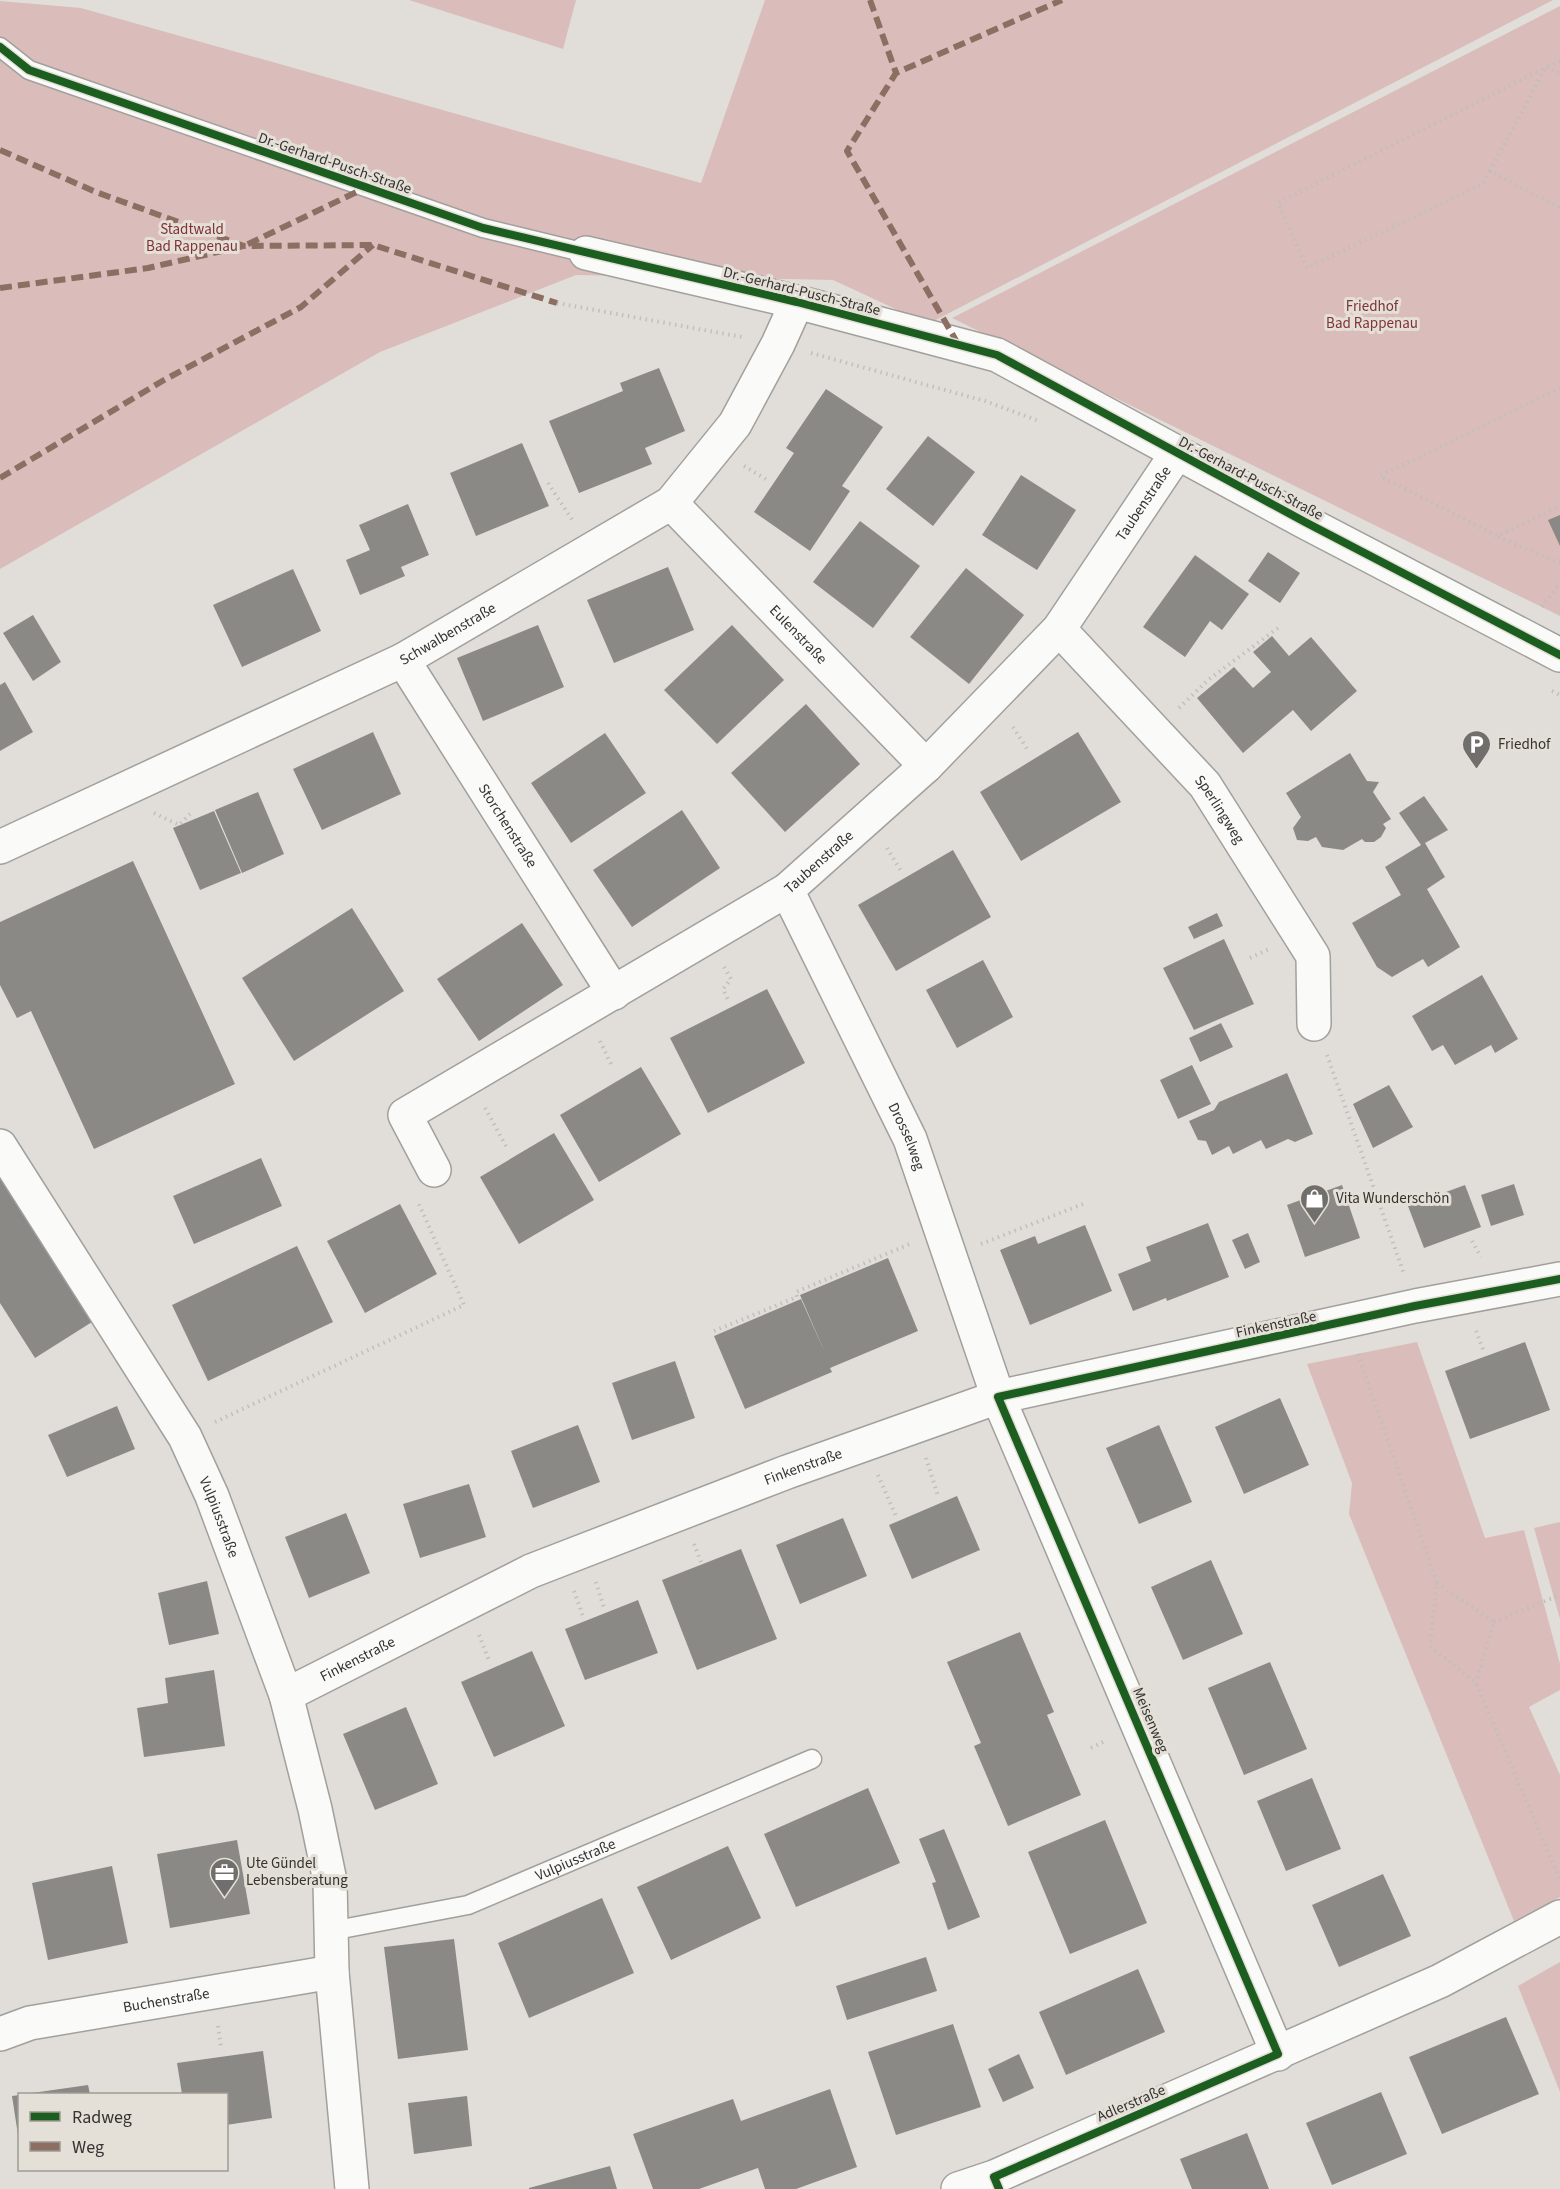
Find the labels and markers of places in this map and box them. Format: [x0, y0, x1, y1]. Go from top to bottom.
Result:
parking icon: Friedhof [1461, 728, 1493, 770]
place label: Friedhof [1498, 734, 1551, 755]
shop icon: Vita Wunderschön [1299, 1182, 1331, 1224]
place label: Vita Wunderschön [1336, 1188, 1449, 1209]
place label: Ute Gündel Lebensberatung [246, 1853, 348, 1891]
office icon: Ute Gündel Lebensberatung [209, 1856, 241, 1898]

